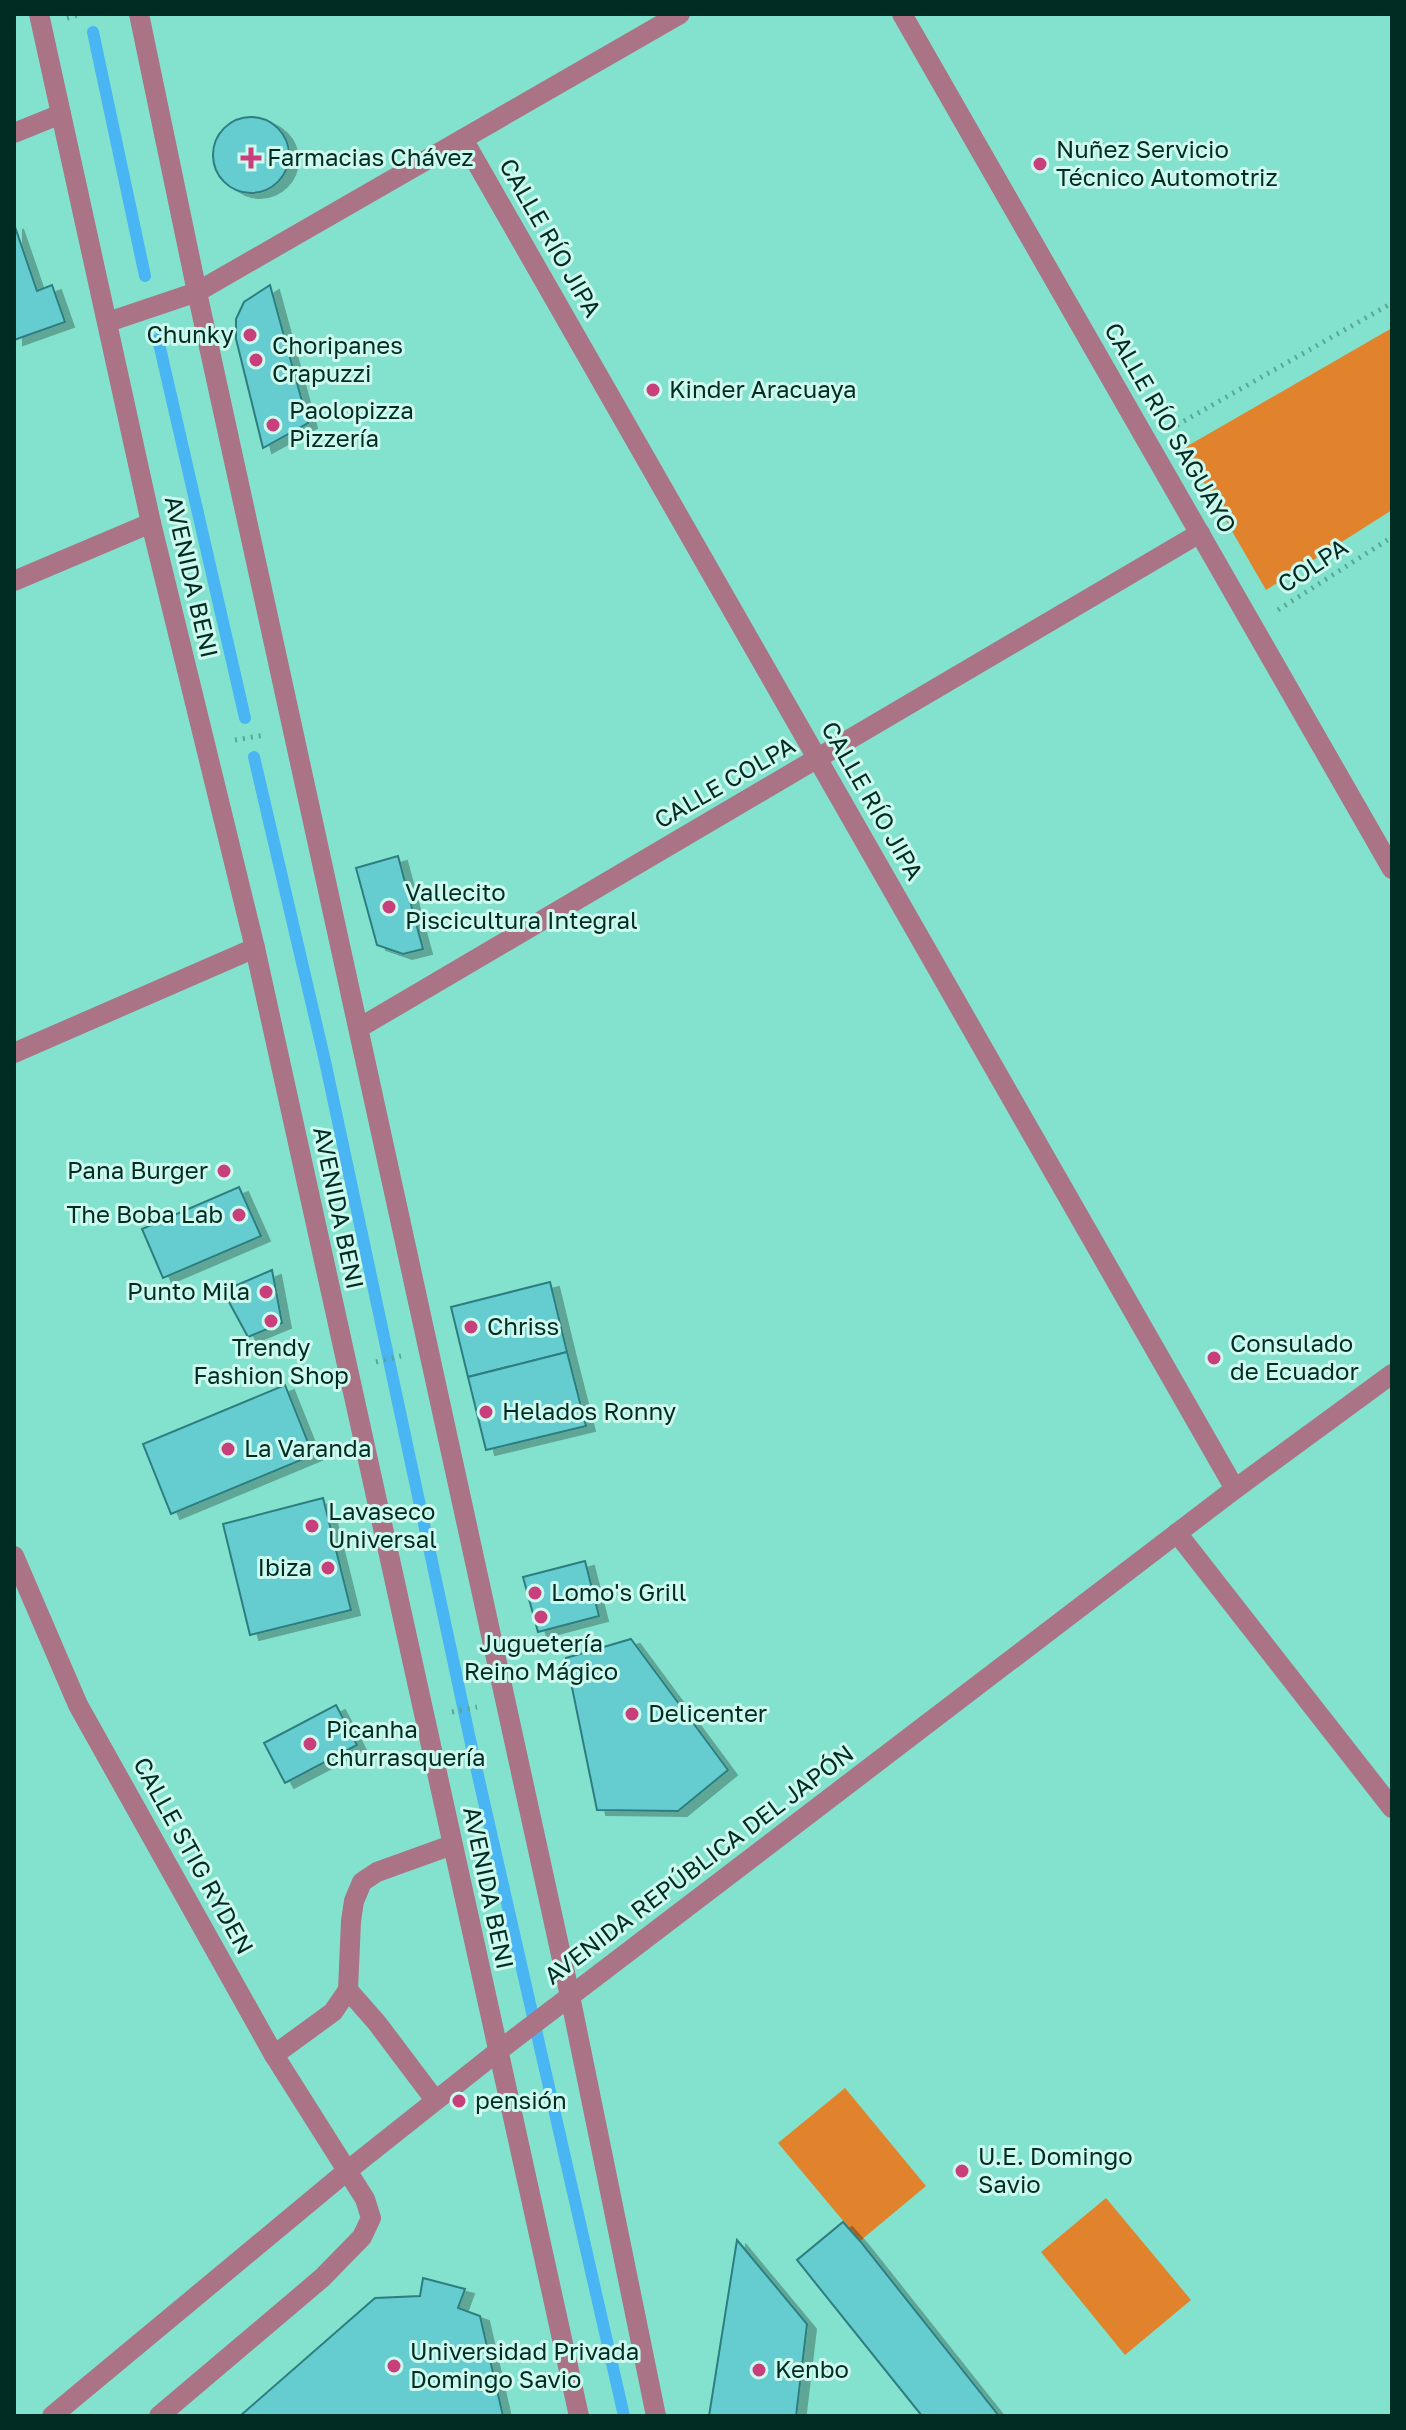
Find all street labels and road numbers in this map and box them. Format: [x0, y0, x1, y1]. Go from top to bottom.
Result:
street label: CALLE RÍO JIPA [494, 153, 608, 322]
street label: CALLE RÍO SAGUAYO [1099, 317, 1243, 538]
street label: AVENIDA BENI [160, 493, 225, 660]
street label: COLPA [1272, 531, 1353, 598]
street label: CALLE RÍO JIPA [816, 716, 930, 885]
street label: CALLE COLPA [649, 730, 800, 834]
street label: AVENIDA BENI [308, 1124, 371, 1292]
street label: AVENIDA REPÚBLICA DEL JAPÓN [538, 1738, 858, 1990]
street label: CALLE STIG RYDEN [128, 1752, 261, 1959]
street label: AVENIDA BENI [458, 1804, 521, 1972]

